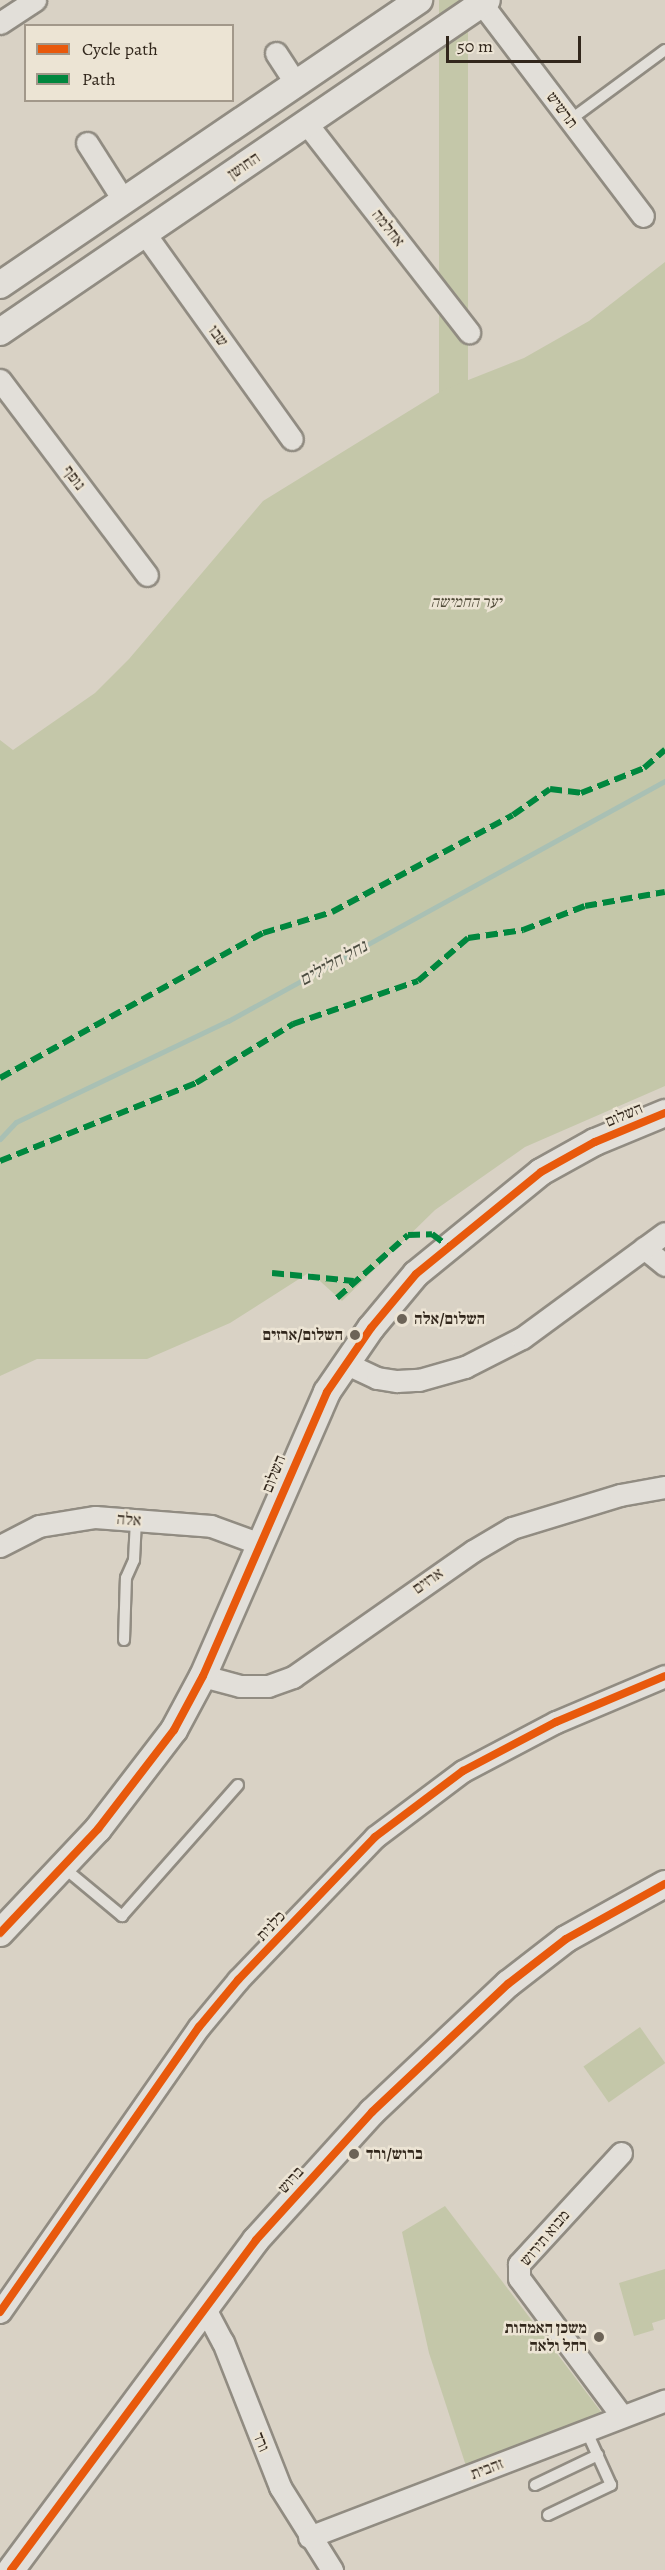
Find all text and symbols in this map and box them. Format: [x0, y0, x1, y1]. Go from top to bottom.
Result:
legend [24, 24, 234, 102]
scale bar [449, 24, 584, 62]
text: 50 m [457, 34, 493, 58]
text: Cycle path [82, 37, 158, 61]
text: Path [82, 67, 116, 91]
street label: תרשיש [542, 88, 582, 132]
street label: החושן [224, 148, 264, 184]
street label: אחלמה [368, 206, 408, 250]
street label: שבו [204, 321, 232, 351]
street label: נופף [59, 462, 89, 494]
park label: יער החמישה [431, 592, 501, 612]
water label: נחל חלילים [295, 936, 371, 990]
street label: השלום [602, 1099, 646, 1131]
place label: השלום/אלה [414, 1309, 485, 1329]
marker: השלום/אלה [395, 1312, 409, 1326]
place label: השלום/ארזים [263, 1325, 343, 1345]
marker: השלום/ארזים [348, 1328, 362, 1342]
street label: השלום [258, 1452, 290, 1496]
street label: אלה [116, 1510, 142, 1530]
street label: ארזים [409, 1564, 447, 1598]
street label: כלנית [252, 1907, 290, 1945]
place label: ברוש/ורד [366, 2144, 423, 2164]
marker: ברוש/ורד [347, 2147, 361, 2161]
street label: ברוש [274, 2163, 308, 2197]
street label: מבוא תירוש [516, 2206, 574, 2270]
place label: משכן האמהות רחל ולאה [505, 2318, 587, 2356]
marker: משכן האמהות רחל ולאה [592, 2330, 606, 2344]
street label: ורד [248, 2429, 274, 2455]
street label: זהבית [468, 2454, 506, 2484]

